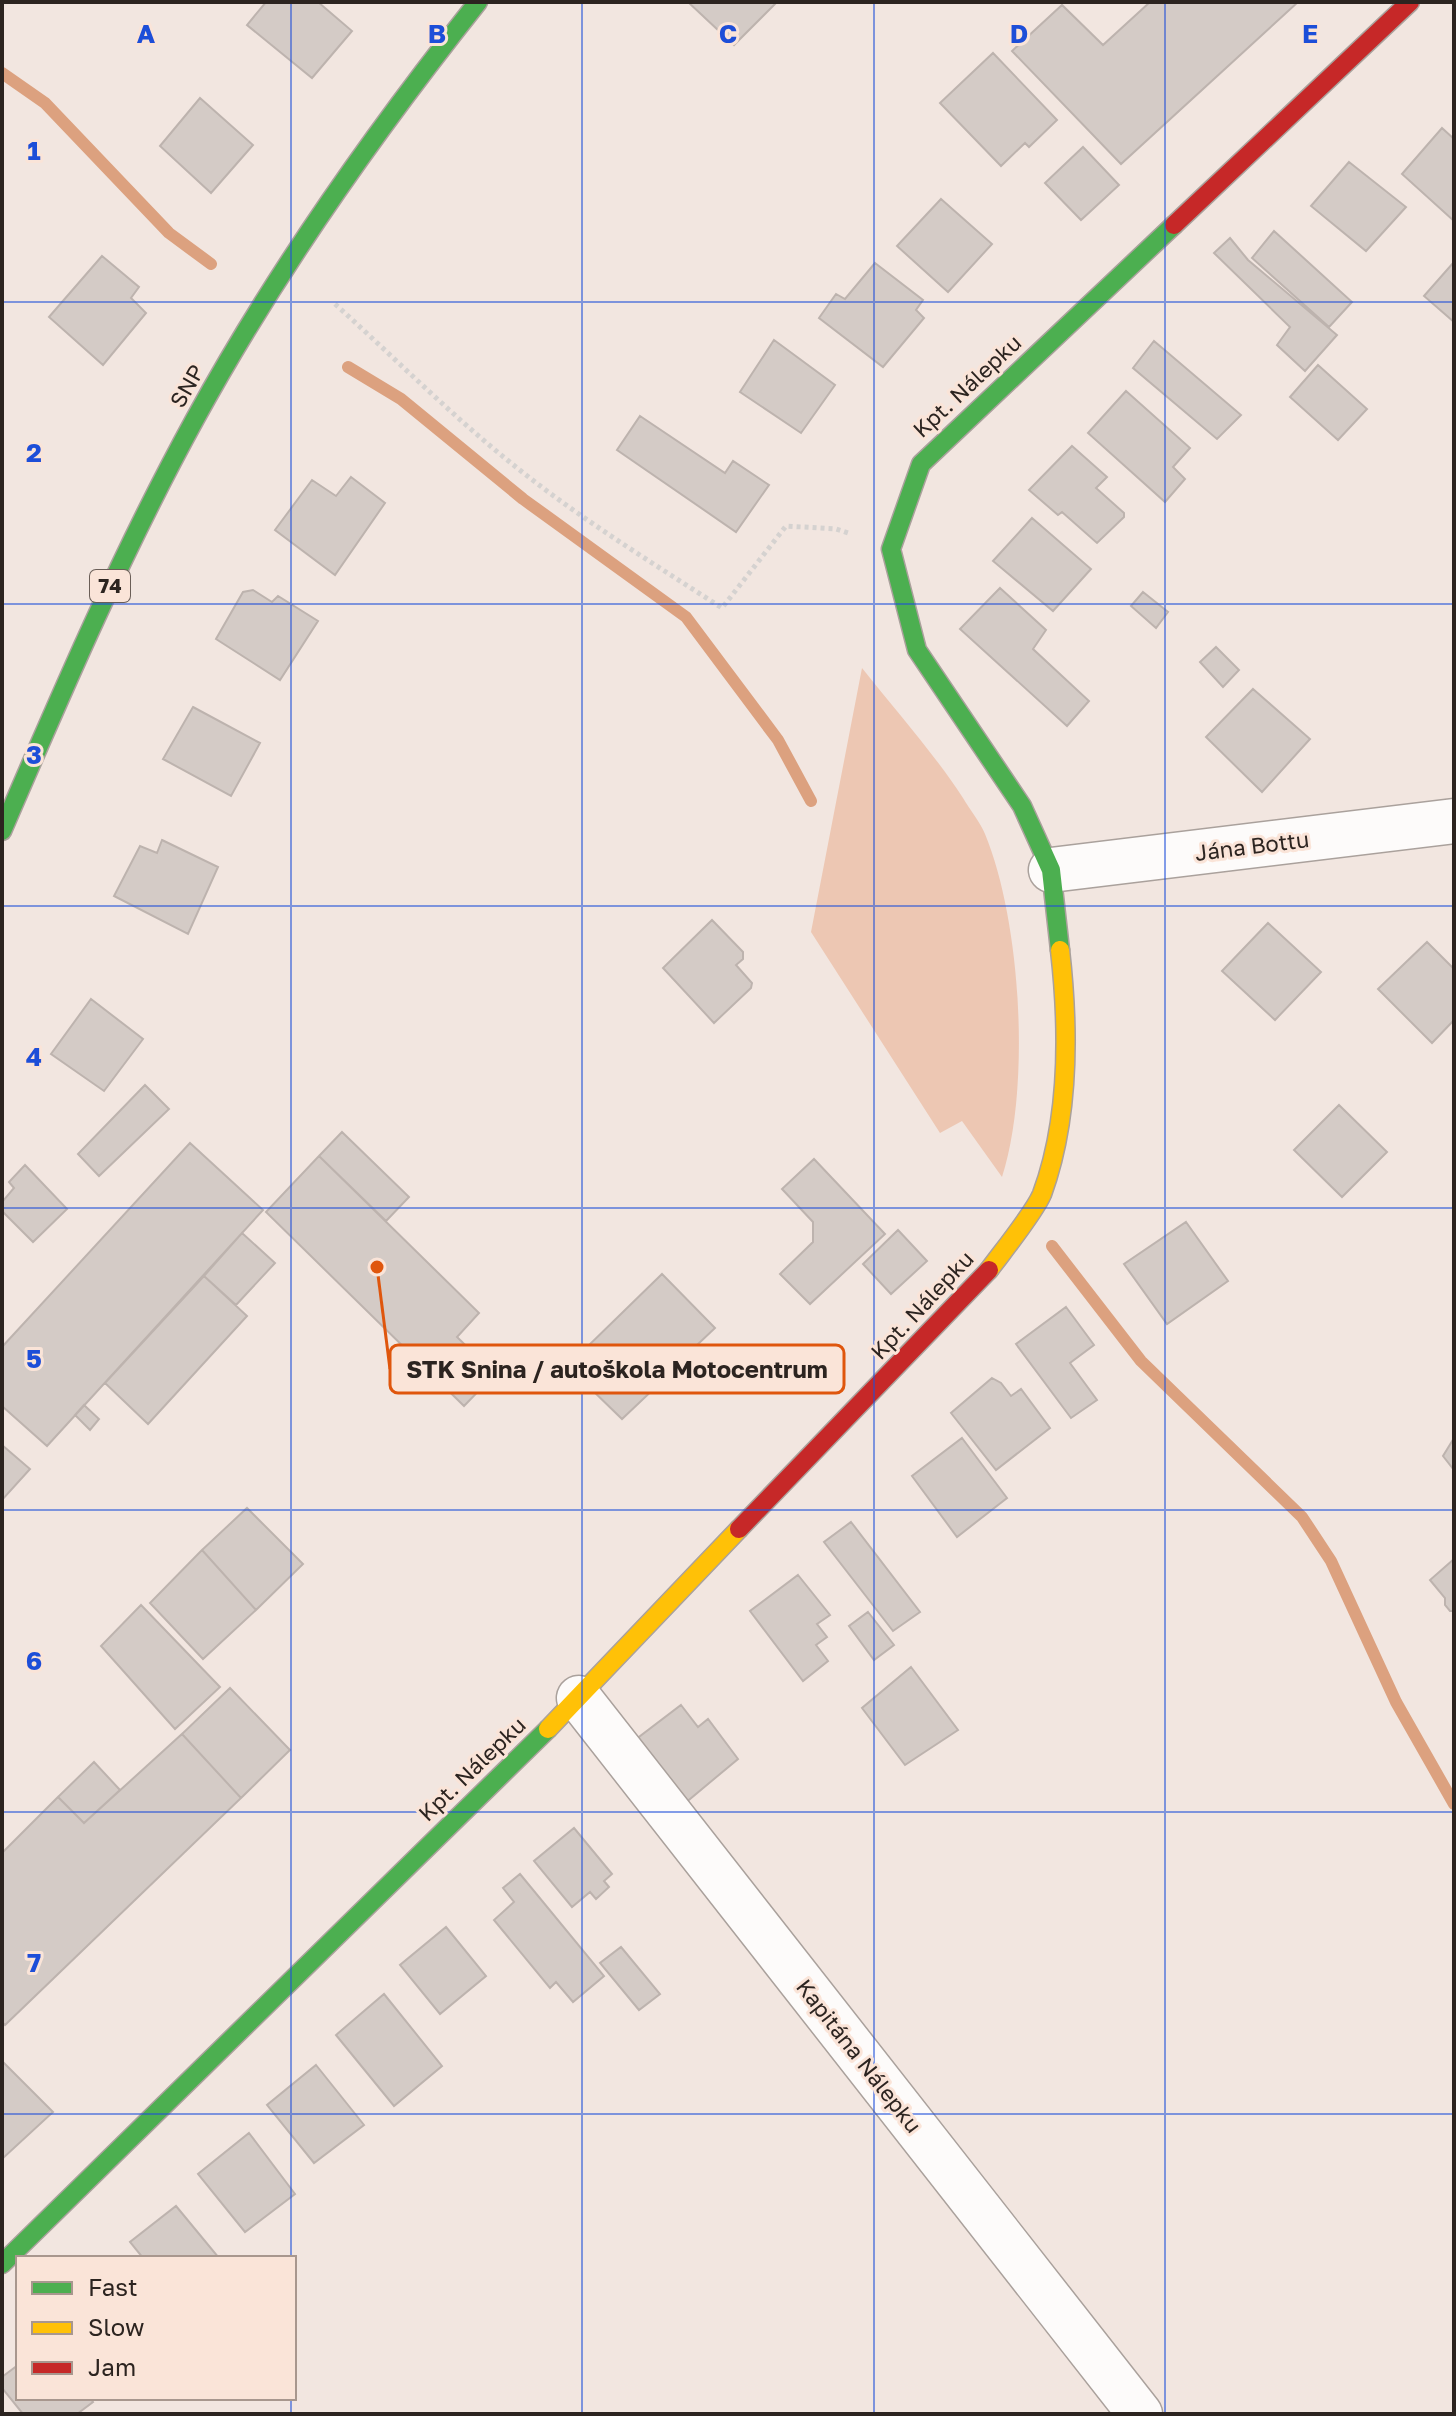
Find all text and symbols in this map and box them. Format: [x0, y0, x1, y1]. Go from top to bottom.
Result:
text: A [137, 18, 156, 49]
text: B [428, 18, 446, 49]
text: C [719, 18, 737, 49]
text: D [1010, 18, 1028, 49]
text: E [1302, 18, 1318, 49]
text: 1 [27, 135, 41, 166]
street label: Kpt. Nálepku [907, 329, 1026, 443]
street label: SNP [164, 359, 210, 412]
text: 2 [26, 437, 42, 468]
road number: 74 [90, 570, 130, 602]
text: 3 [26, 739, 42, 770]
street label: Jána Bottu [1193, 825, 1311, 866]
text: 4 [26, 1041, 42, 1072]
street label: Kpt. Nálepku [865, 1245, 979, 1364]
text: 5 [26, 1343, 42, 1374]
callout: STK Snina / autoškola Motocentrum [390, 1345, 844, 1393]
text: STK Snina / autoškola Motocentrum [406, 1354, 828, 1383]
text: 6 [26, 1645, 42, 1676]
street label: Kpt. Nálepku [413, 1711, 531, 1826]
text: 7 [27, 1947, 41, 1978]
street label: Kapitána Nálepku [791, 1973, 928, 2138]
legend [16, 2256, 296, 2400]
text: Fast [88, 2272, 138, 2301]
text: Slow [88, 2312, 144, 2341]
text: Jam [88, 2352, 136, 2381]

